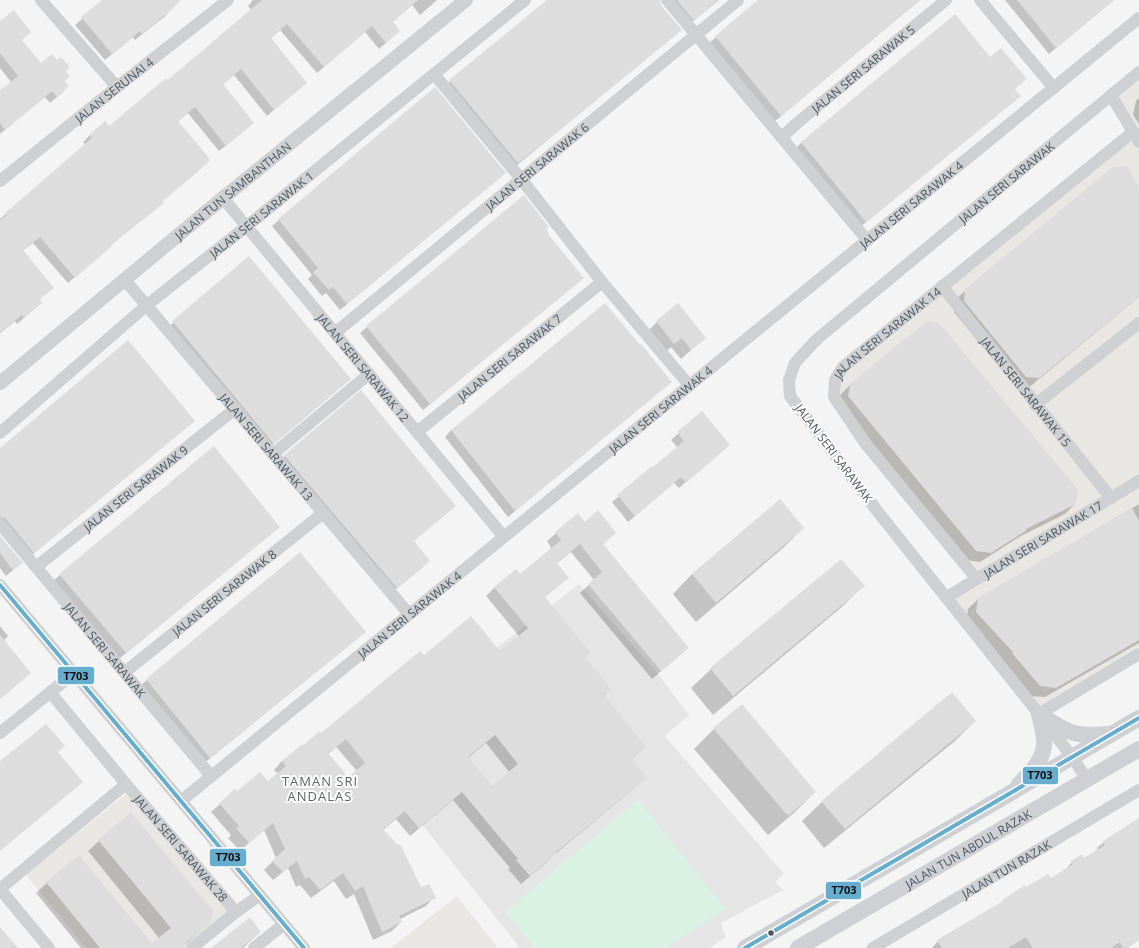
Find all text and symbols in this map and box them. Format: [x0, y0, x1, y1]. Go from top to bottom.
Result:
street label: JALAN SERI SARAWAK 5 [807, 21, 918, 117]
street label: JALAN SERUNAI 4 [70, 53, 157, 127]
street label: JALAN SERI SARAWAK 6 [481, 118, 592, 214]
street label: JALAN SERI SARAWAK [954, 137, 1058, 227]
street label: JALAN TUN SAMBANTHAN [170, 138, 294, 244]
street label: JALAN SERI SARAWAK 4 [855, 157, 967, 252]
street label: JALAN SERI SARAWAK 1 [205, 167, 317, 262]
street label: JALAN SERI SARAWAK 14 [829, 283, 944, 383]
street label: JALAN SERI SARAWAK 12 [313, 309, 413, 425]
street label: JALAN SERI SARAWAK 7 [453, 310, 565, 405]
street label: JALAN SERI SARAWAK 15 [976, 332, 1075, 450]
street label: JALAN SERI SARAWAK 4 [604, 362, 716, 457]
street label: JALAN SERI SARAWAK 13 [215, 388, 317, 504]
street label: JALAN SERI SARAWAK [791, 400, 877, 506]
street label: JALAN SERI SARAWAK 9 [79, 441, 191, 535]
street label: JALAN SERI SARAWAK 17 [979, 497, 1106, 582]
street label: JALAN SERI SARAWAK 8 [168, 545, 280, 640]
street label: JALAN SERI SARAWAK 4 [353, 567, 465, 662]
street label: JALAN SERI SARAWAK [60, 598, 150, 701]
line badge: T703 [57, 666, 95, 685]
text: T703 [63, 668, 89, 683]
line badge: T703 [1022, 766, 1059, 785]
text: T703 [1027, 767, 1053, 782]
district label: TAMAN SRI ANDALAS [282, 772, 358, 805]
street label: JALAN SERI SARAWAK 28 [130, 790, 232, 905]
street label: JALAN TUN ABDUL RAZAK [901, 805, 1035, 893]
street label: JALAN TUN RAZAK [958, 835, 1055, 903]
line badge: T703 [209, 848, 247, 867]
text: T703 [215, 849, 241, 864]
line badge: T703 [825, 881, 862, 900]
text: T703 [831, 882, 857, 897]
unlabelled marker [766, 928, 776, 938]

